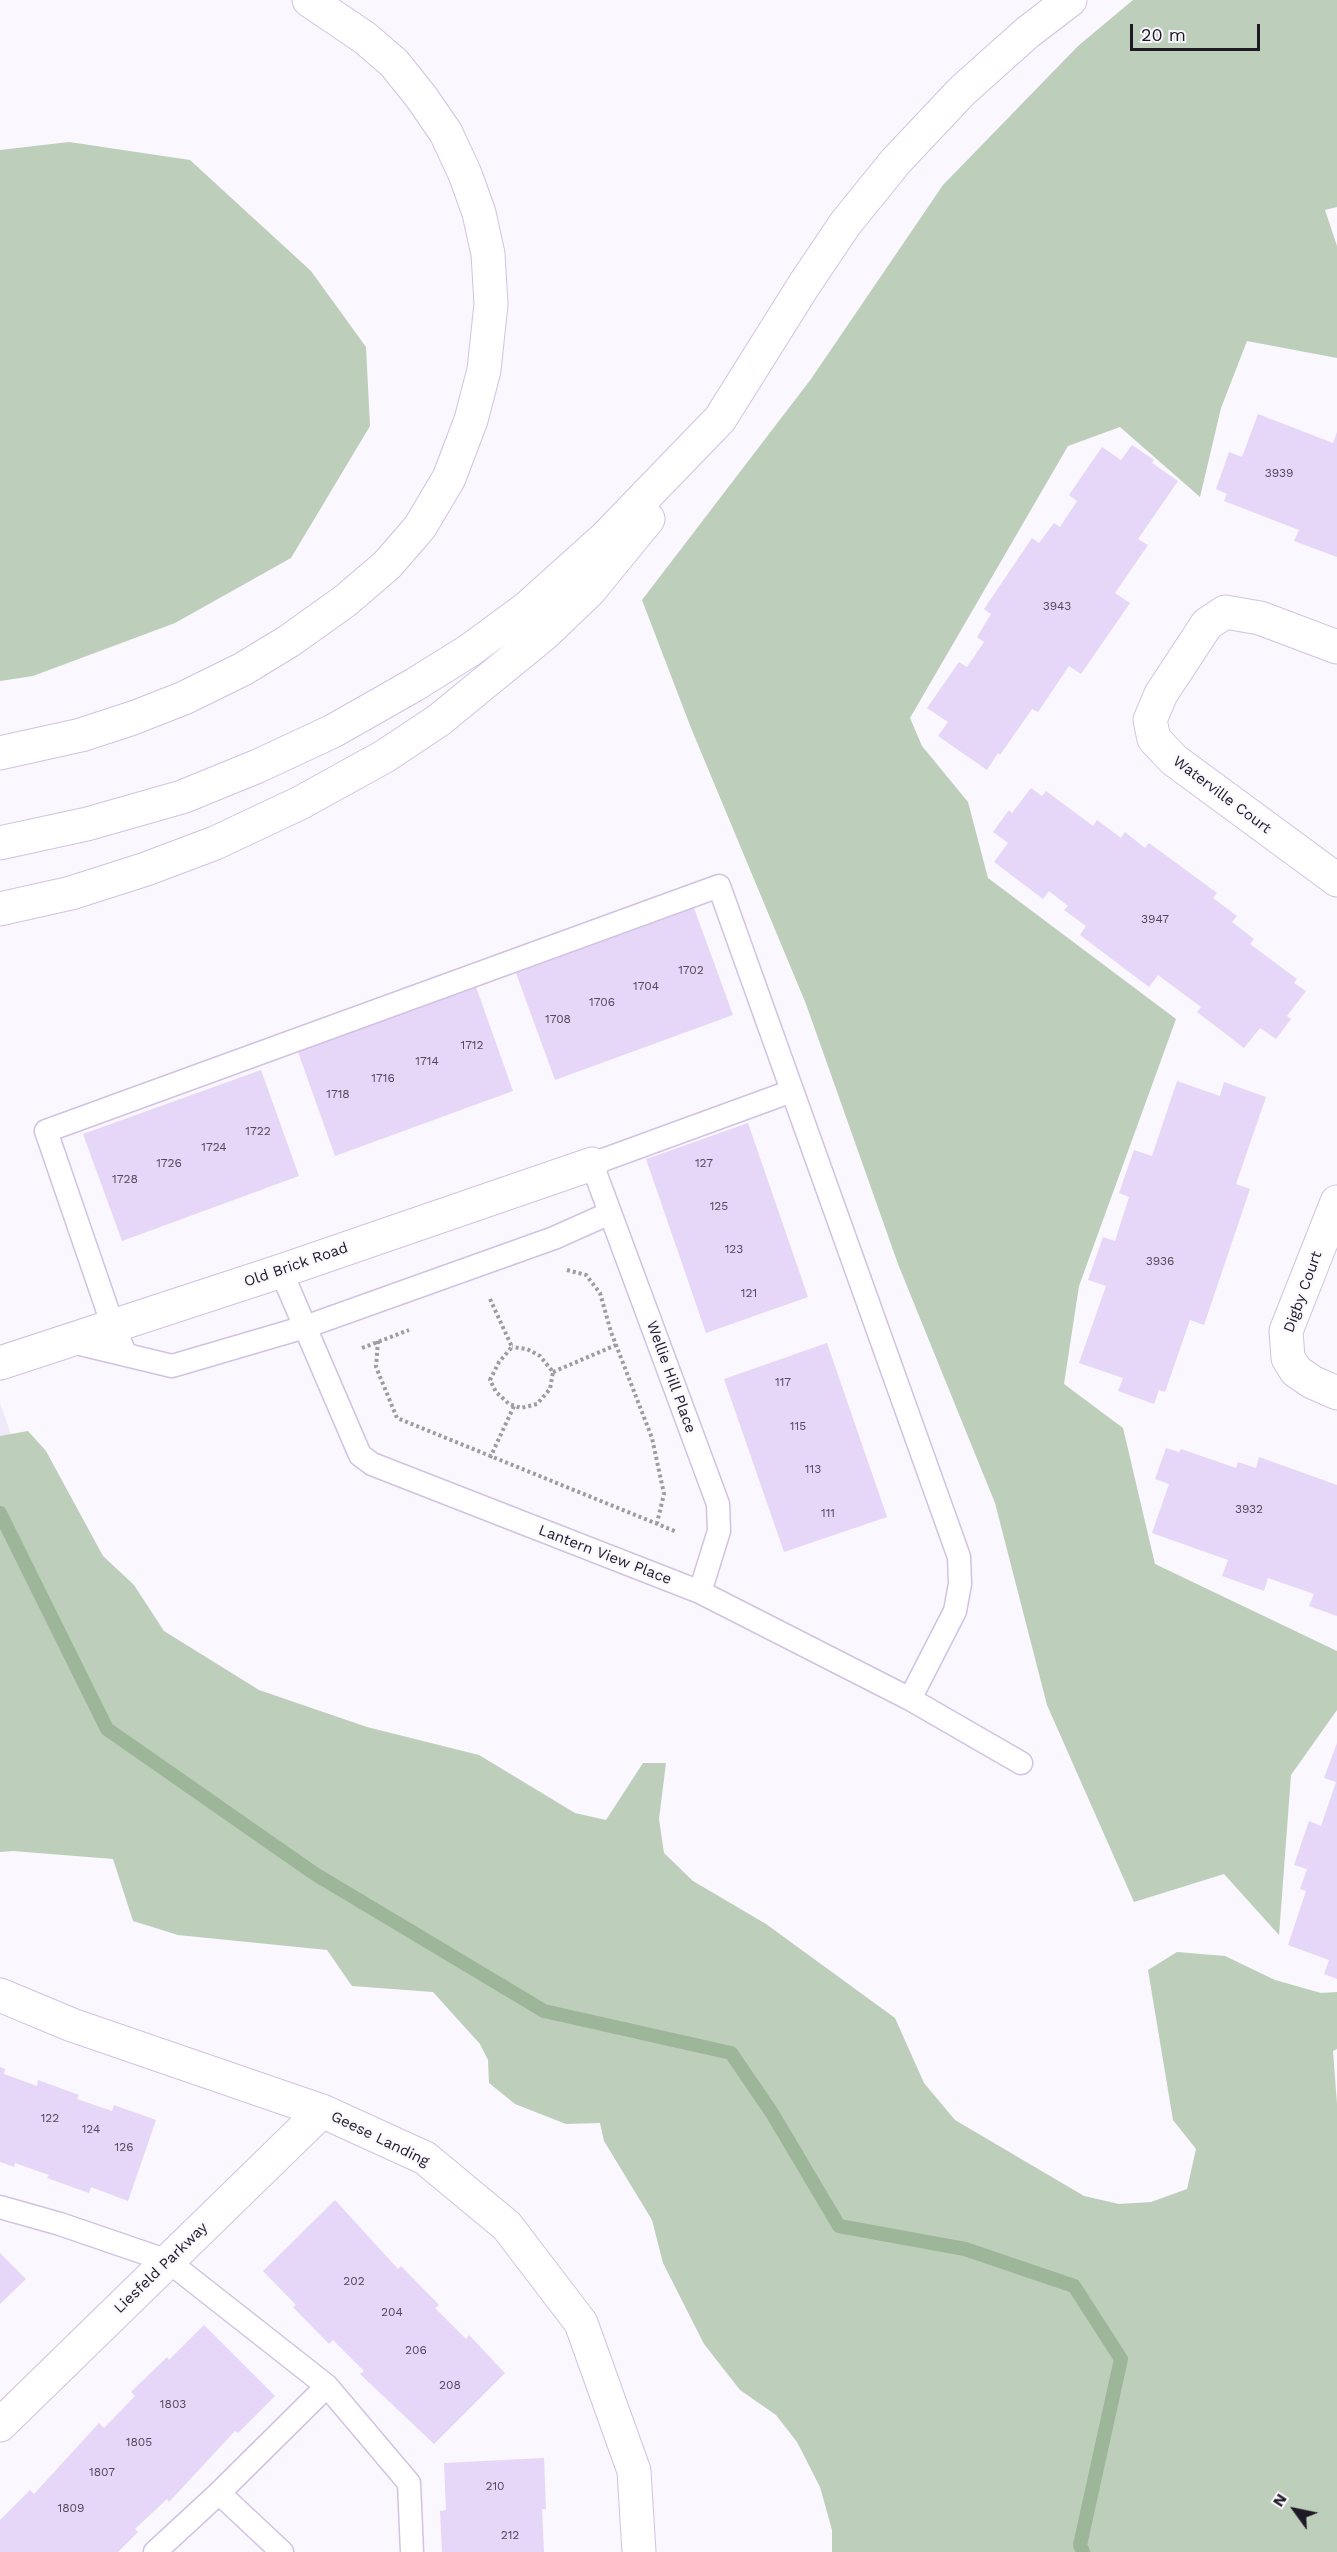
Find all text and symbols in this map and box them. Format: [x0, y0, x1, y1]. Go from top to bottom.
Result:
scale bar [1133, 12, 1264, 50]
text: 20 m [1141, 24, 1186, 45]
house number: 3939 [1265, 466, 1293, 480]
house number: 3943 [1043, 599, 1071, 613]
street label: Waterville Court [1169, 752, 1275, 838]
house number: 3947 [1141, 912, 1169, 926]
house number: 1702 [678, 963, 704, 977]
house number: 1704 [633, 979, 659, 993]
house number: 1706 [589, 995, 615, 1009]
house number: 1708 [545, 1012, 571, 1026]
house number: 1712 [460, 1038, 484, 1052]
house number: 1714 [415, 1054, 439, 1068]
house number: 1716 [371, 1071, 395, 1085]
house number: 1718 [326, 1087, 350, 1101]
house number: 1722 [245, 1124, 271, 1138]
house number: 1724 [201, 1140, 227, 1154]
house number: 1726 [156, 1156, 182, 1170]
house number: 127 [695, 1156, 713, 1170]
house number: 1728 [112, 1172, 138, 1186]
house number: 125 [710, 1199, 728, 1213]
street label: Old Brick Road [242, 1239, 350, 1291]
house number: 123 [725, 1242, 743, 1256]
street label: Digby Court [1280, 1249, 1326, 1335]
house number: 3936 [1146, 1254, 1174, 1268]
house number: 121 [741, 1286, 757, 1300]
street label: Wellie Hill Place [642, 1318, 700, 1436]
house number: 117 [775, 1375, 791, 1389]
house number: 115 [790, 1419, 806, 1433]
house number: 113 [805, 1462, 821, 1476]
house number: 3932 [1235, 1502, 1263, 1516]
house number: 111 [821, 1506, 835, 1520]
street label: Lantern View Place [536, 1521, 674, 1589]
street label: Geese Landing [328, 2107, 432, 2171]
house number: 122 [41, 2111, 59, 2125]
house number: 124 [82, 2122, 100, 2136]
house number: 126 [115, 2140, 133, 2154]
street label: Liesfeld Parkway [110, 2219, 212, 2317]
house number: 202 [343, 2274, 365, 2288]
house number: 204 [381, 2305, 403, 2319]
house number: 206 [405, 2343, 427, 2357]
house number: 208 [439, 2378, 461, 2392]
house number: 1803 [160, 2397, 186, 2411]
house number: 1805 [126, 2435, 152, 2449]
house number: 1807 [89, 2465, 115, 2479]
house number: 210 [485, 2479, 505, 2493]
north arrow [1265, 2480, 1325, 2540]
text: N [1268, 2490, 1291, 2510]
house number: 1809 [58, 2501, 84, 2515]
house number: 212 [501, 2528, 519, 2542]

